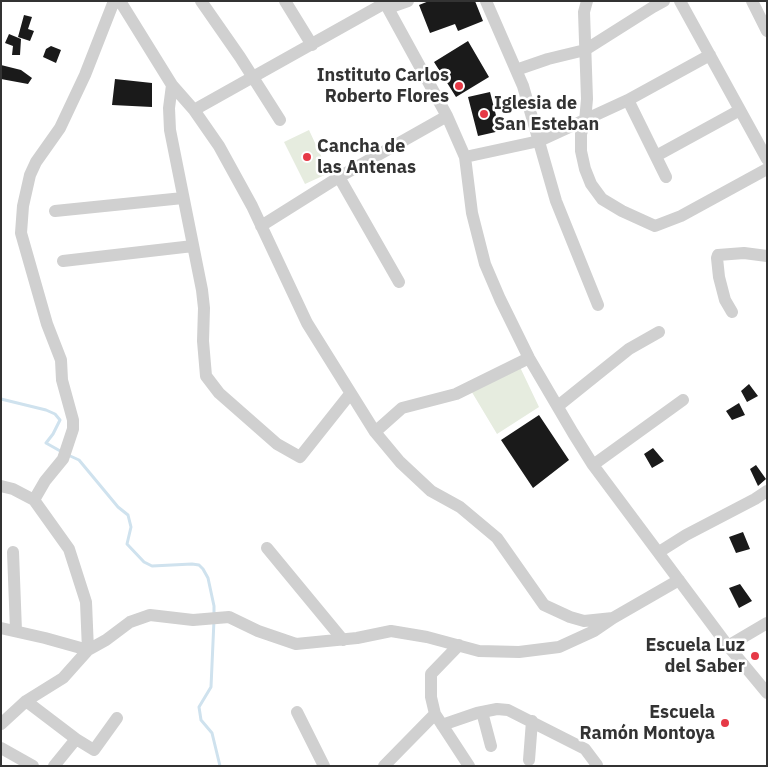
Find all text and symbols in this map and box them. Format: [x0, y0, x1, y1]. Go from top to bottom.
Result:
place label: Instituto Carlos Roberto Flores [317, 65, 449, 108]
marker: Instituto Carlos Roberto Flores [453, 80, 465, 92]
place label: Iglesia de San Esteban [494, 93, 599, 136]
marker: Iglesia de San Esteban [478, 108, 490, 120]
place label: Cancha de las Antenas [317, 136, 416, 178]
marker: Cancha de las Antenas [301, 151, 313, 163]
place label: Escuela Luz del Saber [645, 635, 745, 678]
marker: Escuela Luz del Saber [749, 650, 761, 662]
place label: Escuela Ramón Montoya [580, 702, 715, 744]
marker: Escuela Ramón Montoya [719, 717, 731, 729]

